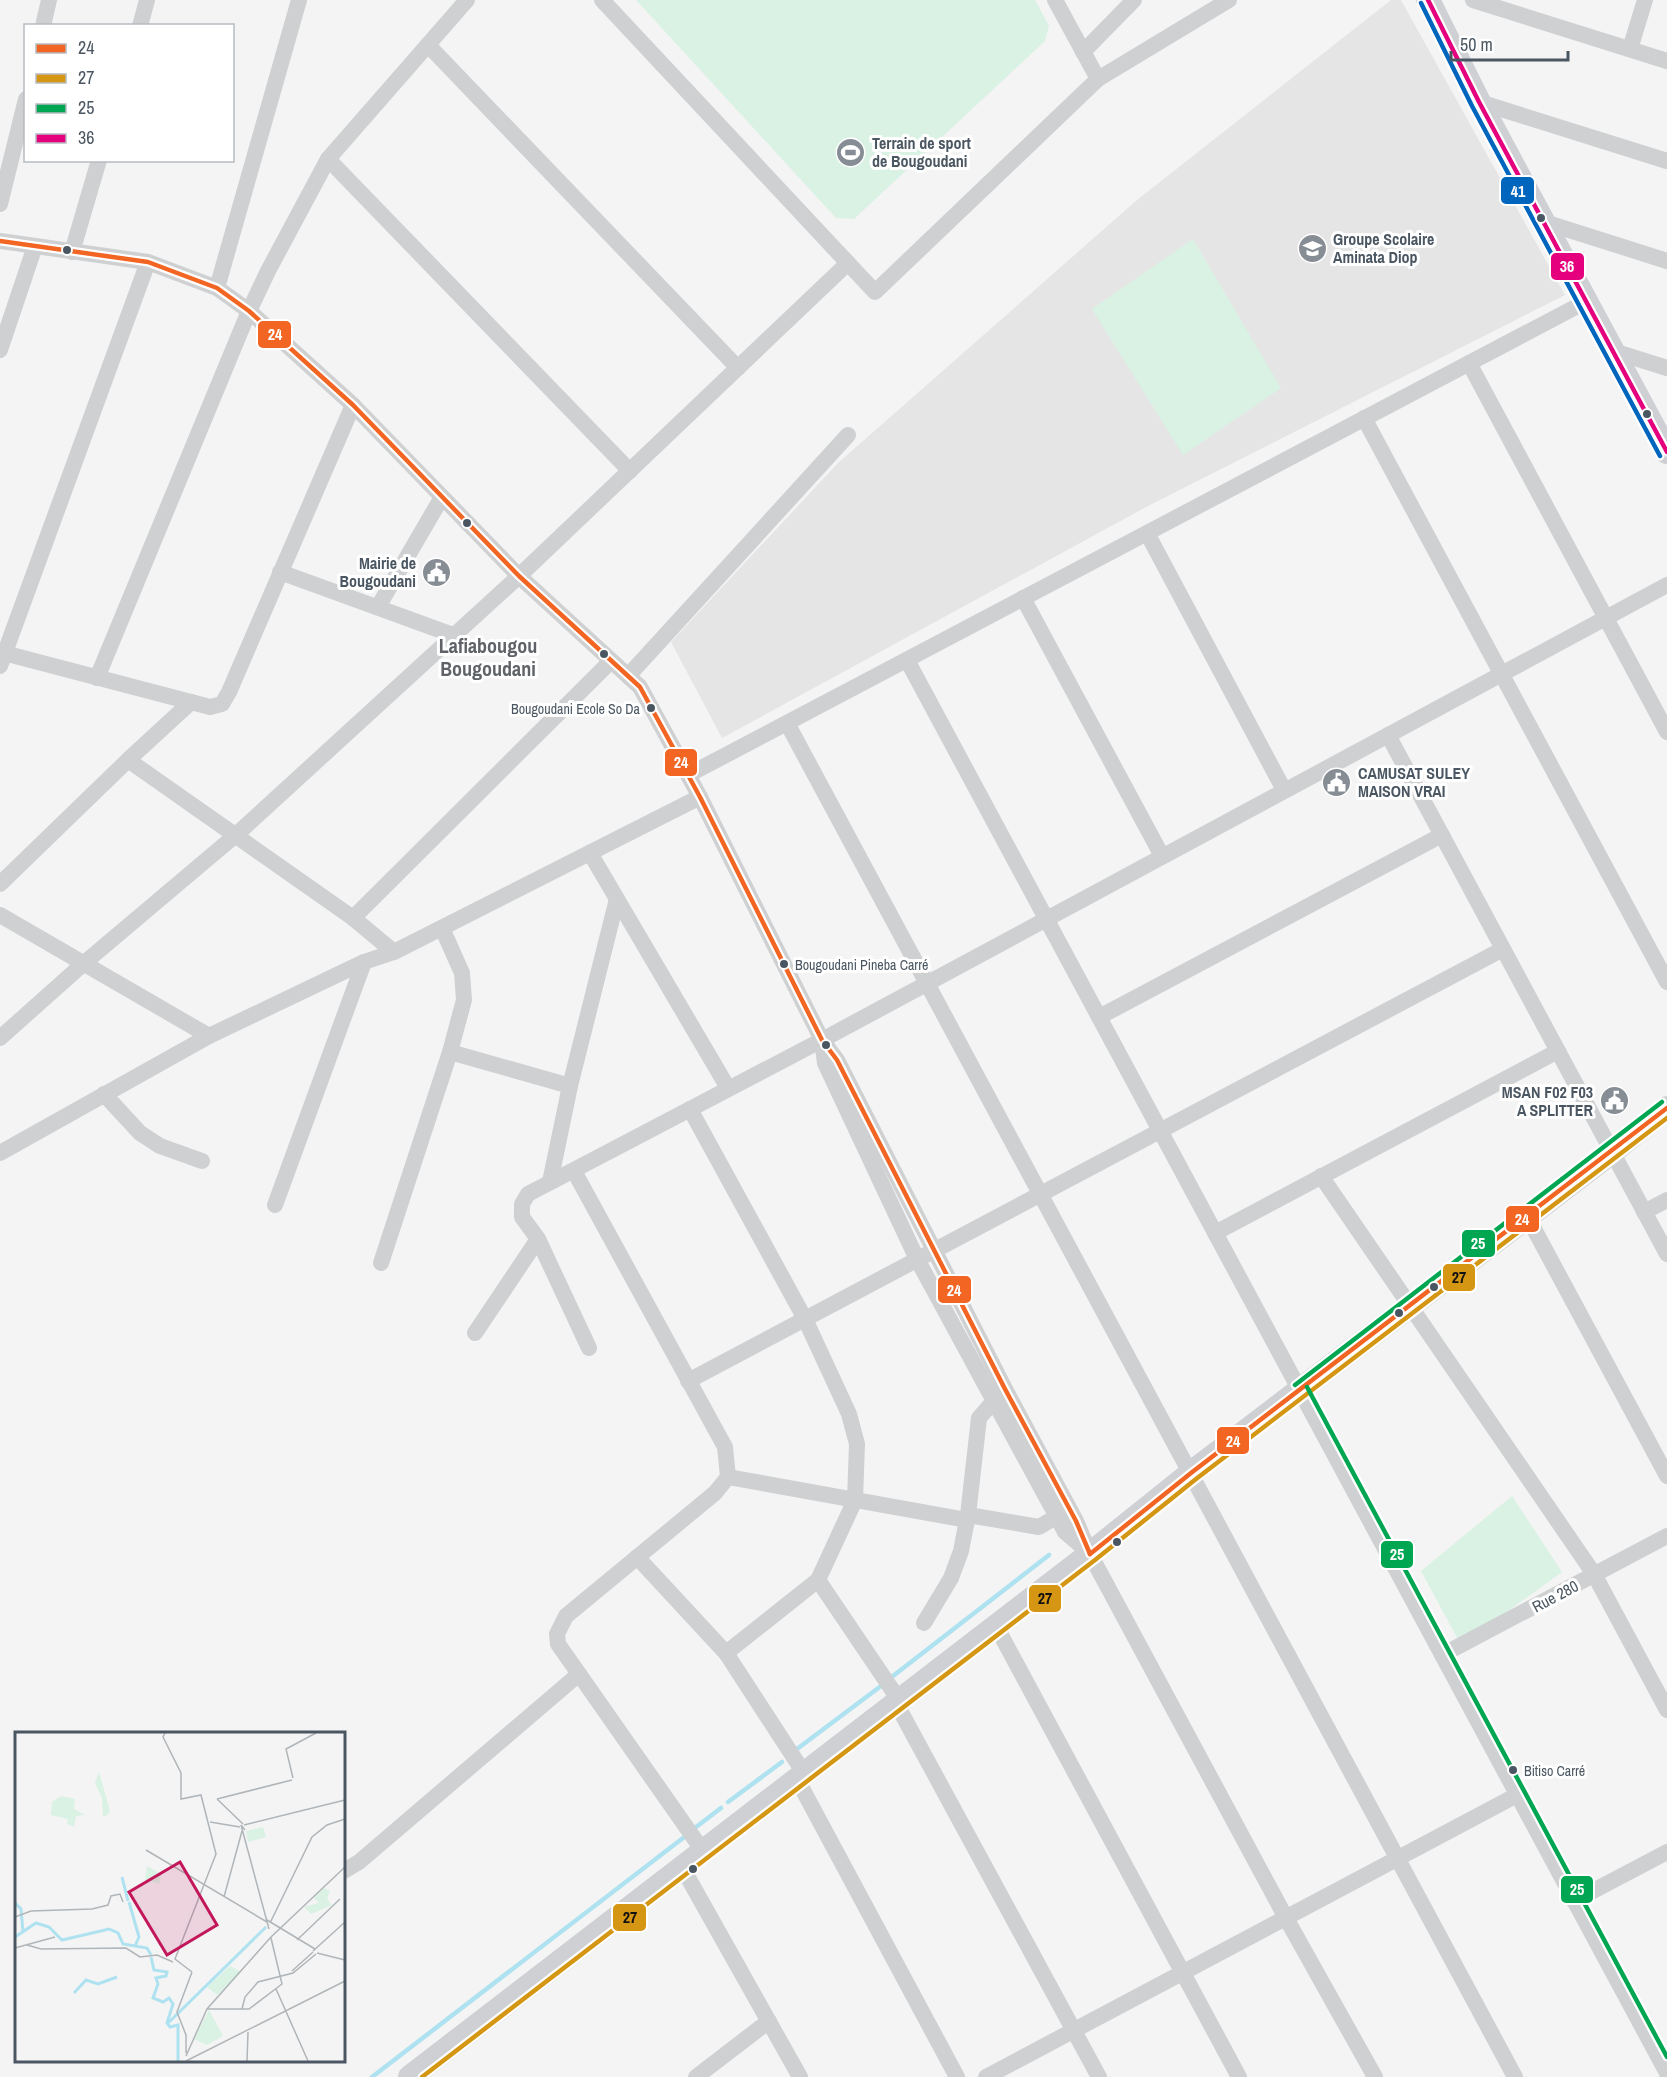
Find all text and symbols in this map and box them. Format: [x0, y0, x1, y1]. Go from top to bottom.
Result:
legend [24, 24, 234, 162]
scale bar [1451, 24, 1568, 62]
text: 50 m [1460, 32, 1493, 57]
text: 24 [78, 35, 94, 60]
text: 27 [78, 65, 94, 90]
text: 25 [78, 95, 94, 120]
text: 36 [78, 125, 94, 150]
place label: Terrain de sport de Bougoudani [872, 132, 972, 172]
sports icon: Terrain de sport de Bougoudani [835, 136, 867, 168]
line badge: 41 [1500, 176, 1535, 205]
text: 41 [1511, 180, 1526, 202]
unlabelled marker [1535, 212, 1547, 224]
place label: Groupe Scolaire Aminata Diop [1333, 228, 1434, 268]
school or university icon: Groupe Scolaire Aminata Diop [1296, 232, 1328, 264]
unlabelled marker [61, 244, 73, 256]
line badge: 36 [1550, 252, 1585, 281]
text: 36 [1560, 255, 1574, 277]
line badge: 24 [257, 320, 292, 349]
text: 24 [268, 323, 283, 345]
unlabelled marker [1641, 408, 1653, 420]
unlabelled marker [461, 517, 473, 529]
place label: Mairie de Bougoudani [339, 552, 416, 592]
public building icon: Mairie de Bougoudani [421, 556, 453, 588]
district label: Lafiabougou Bougoudani [439, 632, 537, 682]
unlabelled marker [598, 648, 610, 660]
place label: Bougoudani Ecole So Da [511, 700, 641, 718]
marker: Bougoudani Ecole So Da [645, 702, 657, 714]
line badge: 24 [664, 748, 698, 777]
text: 24 [674, 751, 689, 773]
place label: CAMUSAT SULEY MAISON VRAI [1358, 762, 1470, 802]
public building icon: CAMUSAT SULEY MAISON VRAI [1321, 766, 1353, 798]
place label: Bougoudani Pineba Carré [795, 956, 928, 974]
marker: Bougoudani Pineba Carré [778, 958, 790, 970]
unlabelled marker [820, 1039, 832, 1051]
place label: MSAN F02 F03 A SPLITTER [1502, 1081, 1594, 1121]
public building icon: MSAN F02 F03 A SPLITTER [1598, 1085, 1630, 1117]
line badge: 24 [1505, 1205, 1540, 1233]
text: 24 [1515, 1208, 1530, 1230]
line badge: 25 [1461, 1229, 1496, 1258]
text: 25 [1471, 1232, 1485, 1254]
line badge: 27 [1442, 1263, 1476, 1292]
text: 27 [1452, 1266, 1466, 1288]
line badge: 24 [937, 1275, 972, 1304]
text: 24 [947, 1279, 962, 1301]
unlabelled marker [1428, 1281, 1440, 1293]
unlabelled marker [1393, 1307, 1405, 1319]
line badge: 24 [1216, 1426, 1250, 1455]
text: 24 [1226, 1430, 1241, 1452]
unlabelled marker [1111, 1536, 1123, 1548]
line badge: 25 [1380, 1540, 1414, 1569]
text: 25 [1390, 1543, 1404, 1565]
street label: Rue 280 [1528, 1575, 1582, 1617]
line badge: 27 [1028, 1584, 1062, 1613]
text: 27 [1038, 1587, 1052, 1609]
inset map [15, 1732, 345, 2062]
place label: Bitiso Carré [1524, 1762, 1585, 1780]
marker: Bitiso Carré [1507, 1764, 1519, 1776]
unlabelled marker [687, 1863, 699, 1875]
line badge: 25 [1560, 1875, 1594, 1904]
text: 25 [1570, 1878, 1584, 1900]
line badge: 27 [612, 1903, 647, 1932]
text: 27 [623, 1906, 637, 1928]

